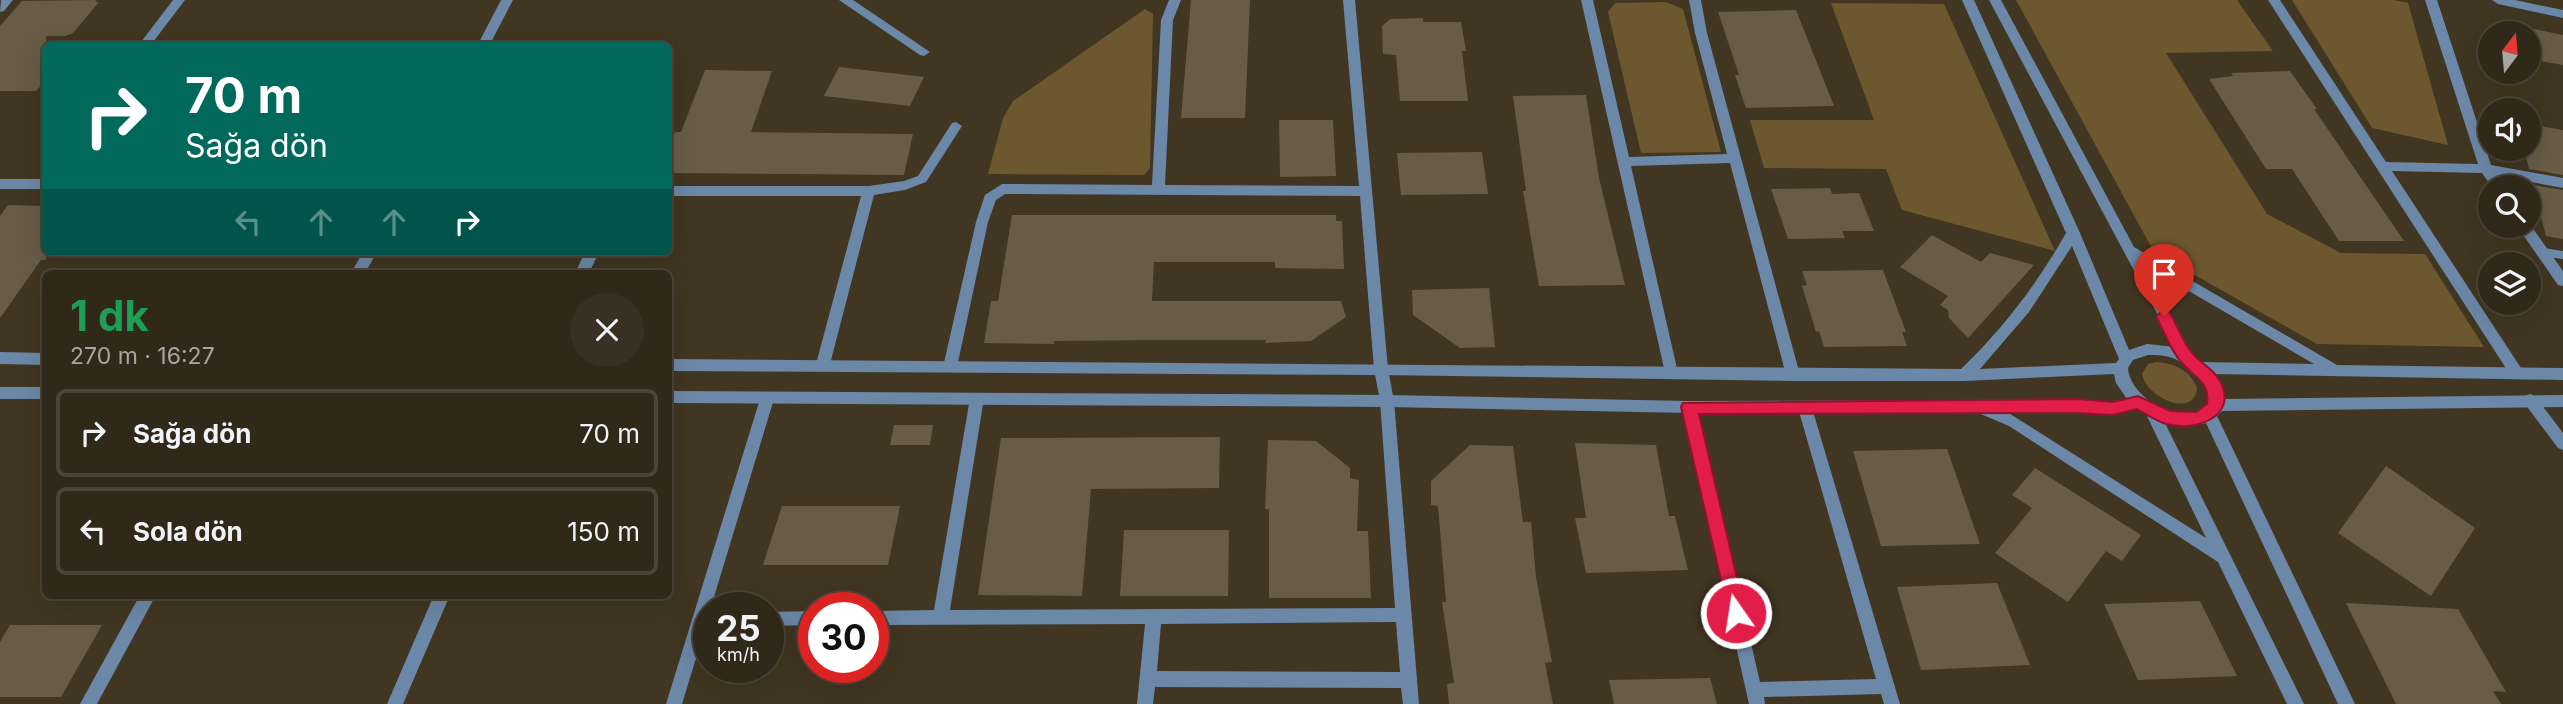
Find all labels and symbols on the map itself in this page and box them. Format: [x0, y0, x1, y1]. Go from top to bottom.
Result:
north arrow [2478, 21, 2541, 84]
pin [2134, 244, 2194, 316]
position arrow [1699, 576, 1773, 650]
speed limit sign: 30 [798, 592, 889, 683]

